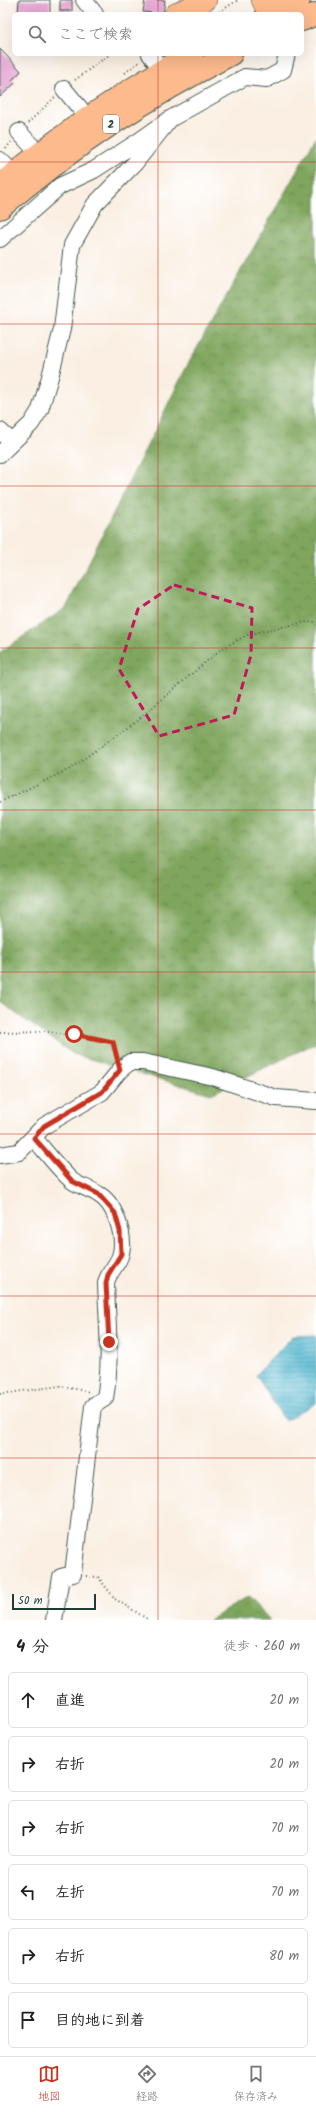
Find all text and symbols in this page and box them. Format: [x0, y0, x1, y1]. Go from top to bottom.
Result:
search box [12, 12, 304, 56]
icon: search [26, 23, 48, 45]
text: ここで検索 [58, 23, 133, 47]
road number: 2 [103, 115, 119, 133]
route start [65, 1025, 83, 1043]
route end [100, 1333, 118, 1351]
scale bar [12, 1592, 96, 1611]
text: 50 m [18, 1592, 43, 1610]
text: 4 分 [16, 1634, 49, 1661]
text: 徒歩 · 260 m [224, 1636, 300, 1657]
icon: ahead [17, 1689, 39, 1711]
text: 直進 [55, 1689, 85, 1713]
text: 20 m [269, 1690, 299, 1711]
icon: right [17, 1753, 39, 1775]
text: 右折 [55, 1753, 85, 1777]
text: 20 m [269, 1754, 299, 1775]
icon: right [17, 1817, 39, 1839]
text: 右折 [55, 1817, 85, 1841]
text: 70 m [271, 1818, 299, 1839]
icon: left [17, 1881, 39, 1903]
text: 左折 [55, 1881, 85, 1905]
text: 70 m [271, 1882, 299, 1903]
icon: right [17, 1945, 39, 1967]
text: 右折 [55, 1945, 85, 1969]
text: 80 m [269, 1946, 299, 1967]
icon: arrive [17, 2009, 39, 2031]
text: 目的地に到着 [55, 2009, 145, 2033]
tab: 地図 [38, 2063, 60, 2106]
tab: 経路 [136, 2063, 158, 2106]
tab: 保存済み [234, 2063, 278, 2106]

